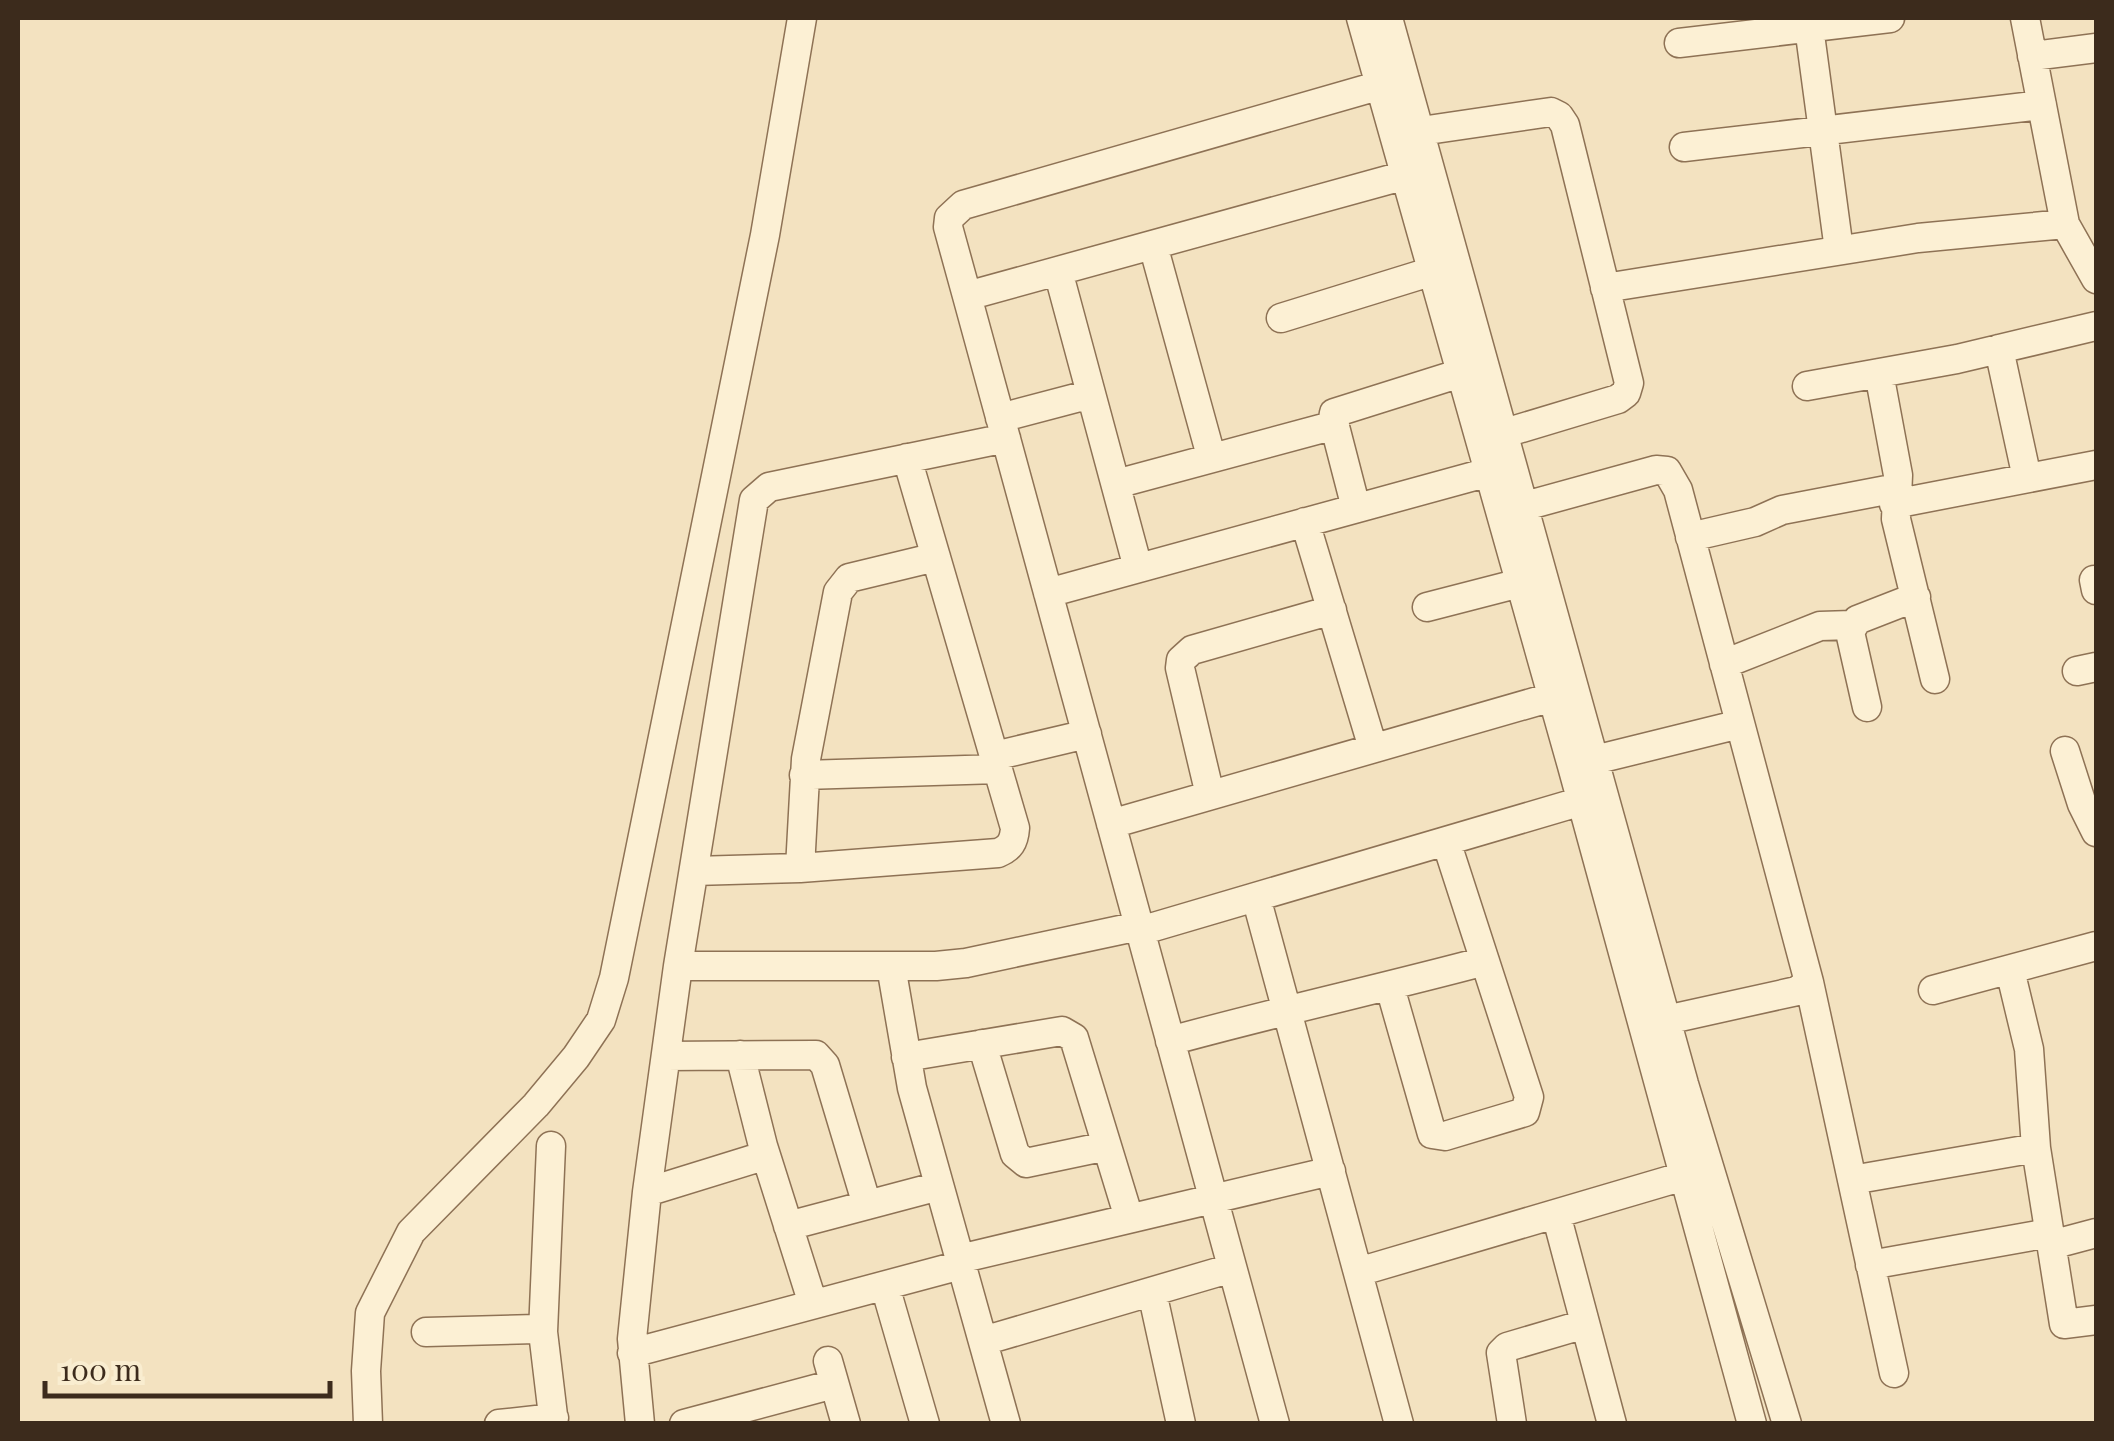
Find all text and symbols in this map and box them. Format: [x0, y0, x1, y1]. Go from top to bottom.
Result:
scale bar [45, 1336, 330, 1398]
text: 100 m [60, 1349, 142, 1389]

